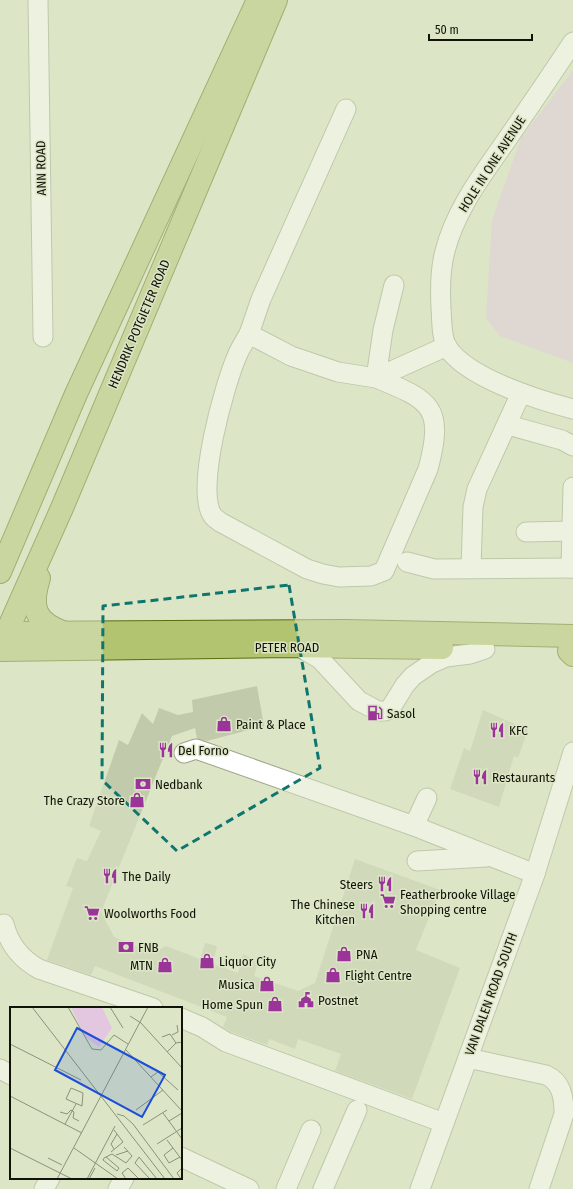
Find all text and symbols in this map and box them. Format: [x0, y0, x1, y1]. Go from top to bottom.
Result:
scale bar [429, 16, 532, 42]
text: 50 m [435, 23, 459, 37]
street label: HOLE IN ONE AVENUE [455, 113, 529, 215]
street label: ANN ROAD [33, 140, 49, 196]
street label: HENDRIK POTGIETER ROAD [105, 257, 173, 391]
street label: PETER ROAD [255, 640, 319, 655]
fuel station icon: Sasol [366, 704, 384, 722]
place label: Sasol [387, 706, 416, 721]
shop icon: Paint & Place [215, 715, 233, 733]
place label: Paint & Place [236, 717, 306, 732]
restaurant icon: KFC [488, 721, 506, 739]
place label: KFC [509, 723, 528, 738]
restaurant icon: Del Forno [157, 741, 175, 759]
place label: Del Forno [178, 743, 229, 758]
restaurant icon: Restaurants [471, 768, 489, 786]
place label: Restaurants [492, 770, 556, 785]
bank icon: Nedbank [134, 775, 152, 793]
place label: Nedbank [155, 777, 203, 792]
shop icon: The Crazy Store [128, 791, 146, 809]
place label: The Crazy Store [44, 793, 125, 808]
restaurant icon: The Daily [101, 867, 119, 885]
place label: The Daily [122, 869, 171, 884]
restaurant icon: Steers [376, 875, 394, 893]
place label: Steers [340, 877, 373, 892]
place label: Featherbrooke Village Shopping centre [400, 887, 515, 917]
supermarket icon: Featherbrooke Village Shopping centre [379, 892, 397, 910]
place label: The Chinese Kitchen [291, 897, 355, 927]
restaurant icon: The Chinese Kitchen [358, 902, 376, 920]
supermarket icon: Woolworths Food [83, 904, 101, 922]
place label: Woolworths Food [104, 906, 196, 921]
street label: VAN DALEN ROAD SOUTH [462, 930, 520, 1058]
bank icon: FNB [117, 938, 135, 956]
place label: FNB [138, 940, 159, 955]
shop icon: PNA [335, 945, 353, 963]
place label: PNA [356, 947, 378, 962]
shop icon: Liquor City [198, 952, 216, 970]
place label: Liquor City [219, 954, 276, 969]
shop icon: MTN [156, 956, 174, 974]
place label: MTN [130, 958, 153, 973]
shop icon: Flight Centre [324, 966, 342, 984]
place label: Flight Centre [345, 968, 412, 983]
shop icon: Musica [258, 975, 276, 993]
place label: Musica [218, 977, 255, 992]
public building icon: Postnet [297, 991, 315, 1009]
place label: Postnet [318, 993, 359, 1008]
shop icon: Home Spun [266, 995, 284, 1013]
place label: Home Spun [202, 997, 263, 1012]
inset map [10, 1007, 182, 1179]

